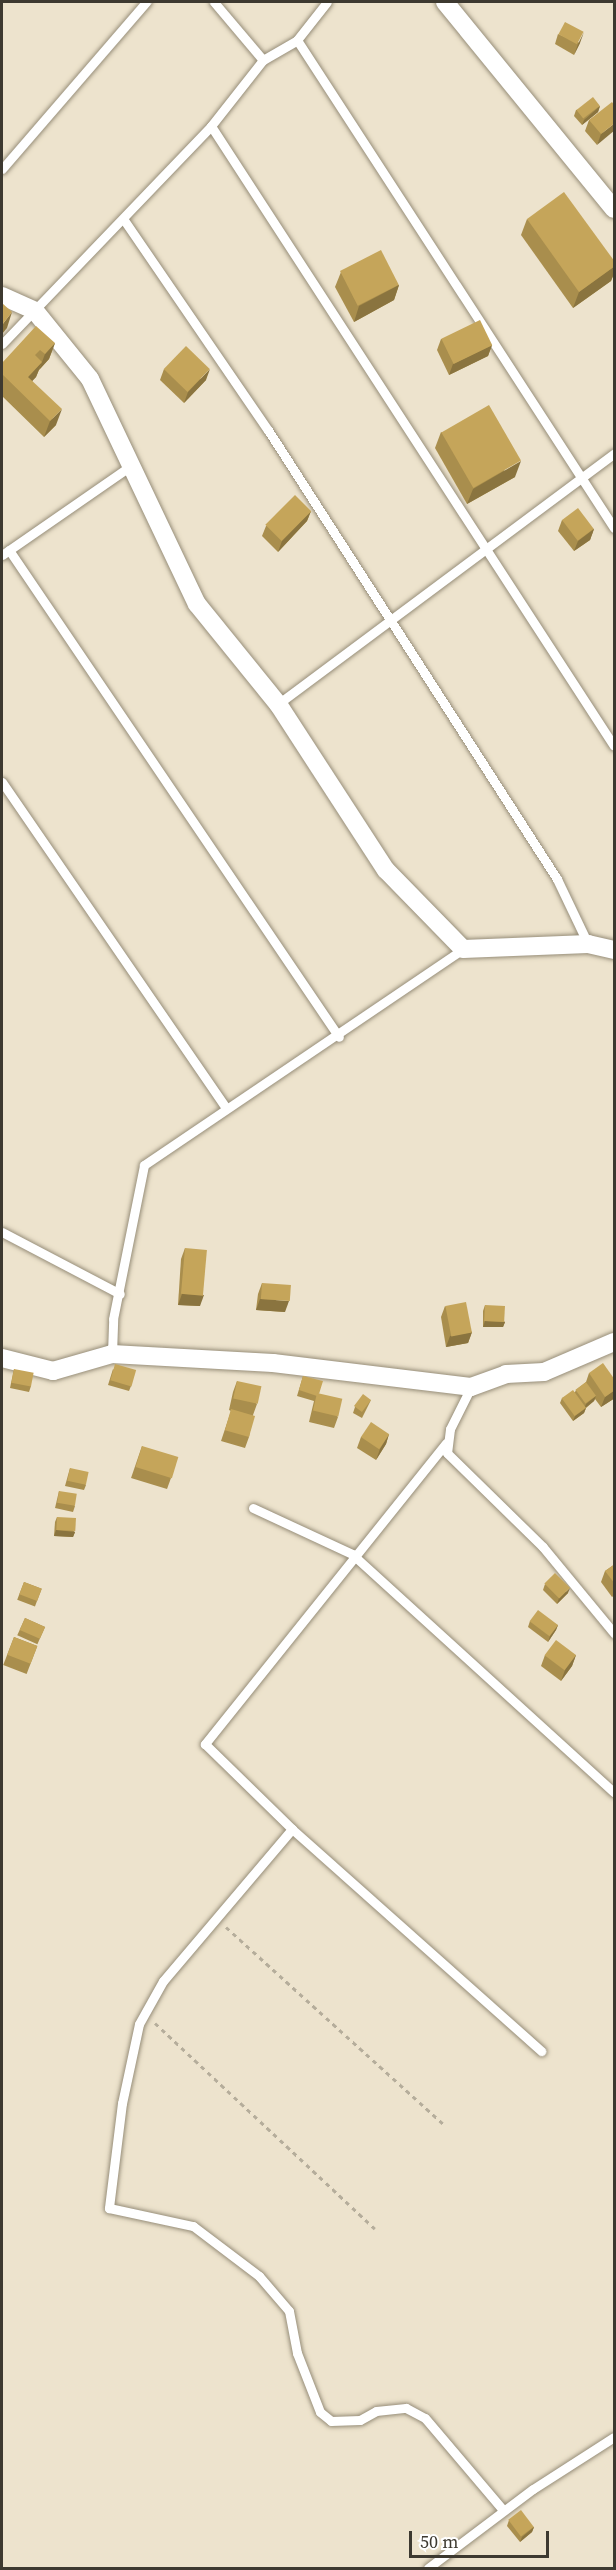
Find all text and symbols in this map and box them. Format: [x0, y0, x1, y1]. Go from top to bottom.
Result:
scale bar [412, 2519, 552, 2557]
text: 50 m [420, 2529, 458, 2554]

